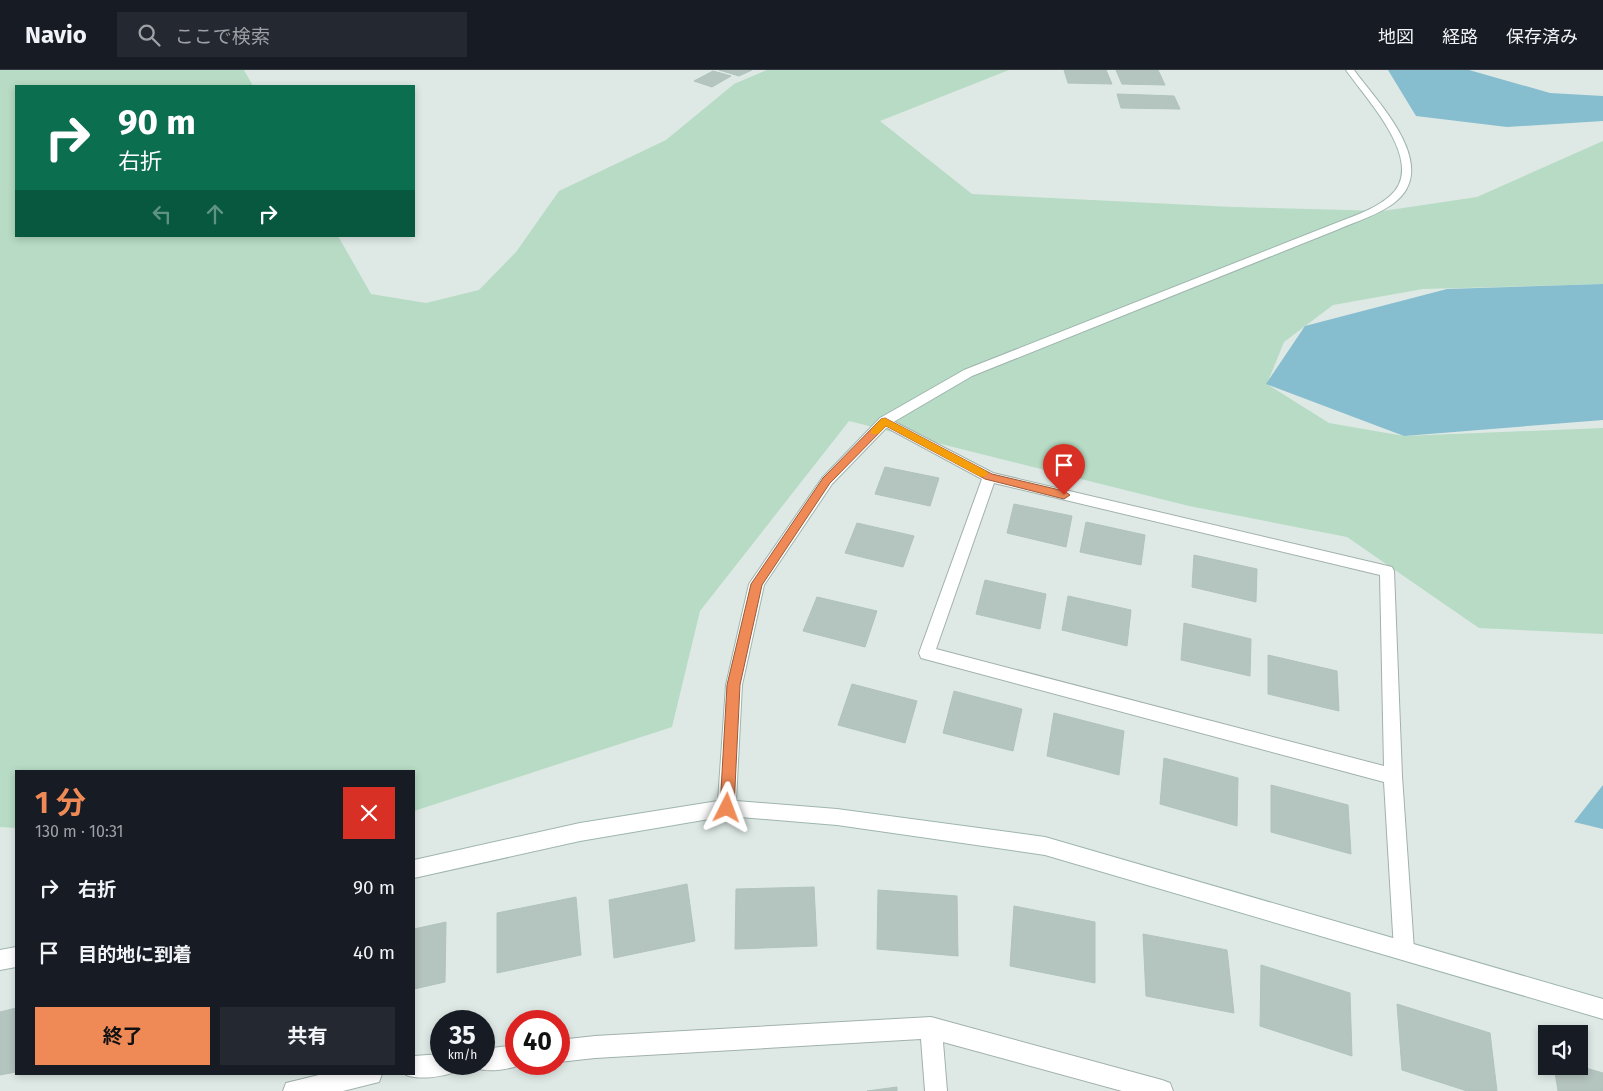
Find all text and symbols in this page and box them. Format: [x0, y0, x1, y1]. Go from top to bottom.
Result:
search box [117, 12, 467, 57]
text: Navio [25, 21, 87, 49]
icon: search [135, 21, 163, 49]
text: ここで検索 [175, 25, 270, 48]
text: 地図 [1378, 26, 1414, 48]
text: 経路 [1442, 26, 1478, 48]
text: 保存済み [1506, 26, 1578, 48]
text: 90 m [118, 101, 196, 143]
icon: right [35, 105, 100, 170]
text: 右折 [118, 148, 162, 175]
icon: left [148, 200, 176, 228]
icon: ahead [201, 200, 229, 228]
icon: right [254, 200, 282, 228]
pin [1043, 444, 1085, 495]
icon: arrive [1050, 451, 1078, 479]
position arrow [700, 781, 752, 833]
text: 1 分 [35, 785, 86, 821]
button: close [343, 787, 395, 839]
text: 130 m · 10:31 [35, 822, 123, 841]
icon: right [35, 874, 63, 902]
text: 90 m [353, 876, 395, 899]
text: 右折 [78, 878, 116, 901]
icon: arrive [35, 939, 63, 967]
text: 40 m [353, 941, 395, 964]
text: 目的地に到着 [78, 943, 192, 966]
button: 終了 [35, 1007, 210, 1065]
button: 共有 [220, 1007, 395, 1065]
speed limit sign: 40 [505, 1010, 570, 1075]
text: 35 [449, 1021, 476, 1051]
map controls [1538, 1025, 1588, 1075]
button: sound [1538, 1025, 1588, 1075]
text: km/h [448, 1048, 477, 1062]

